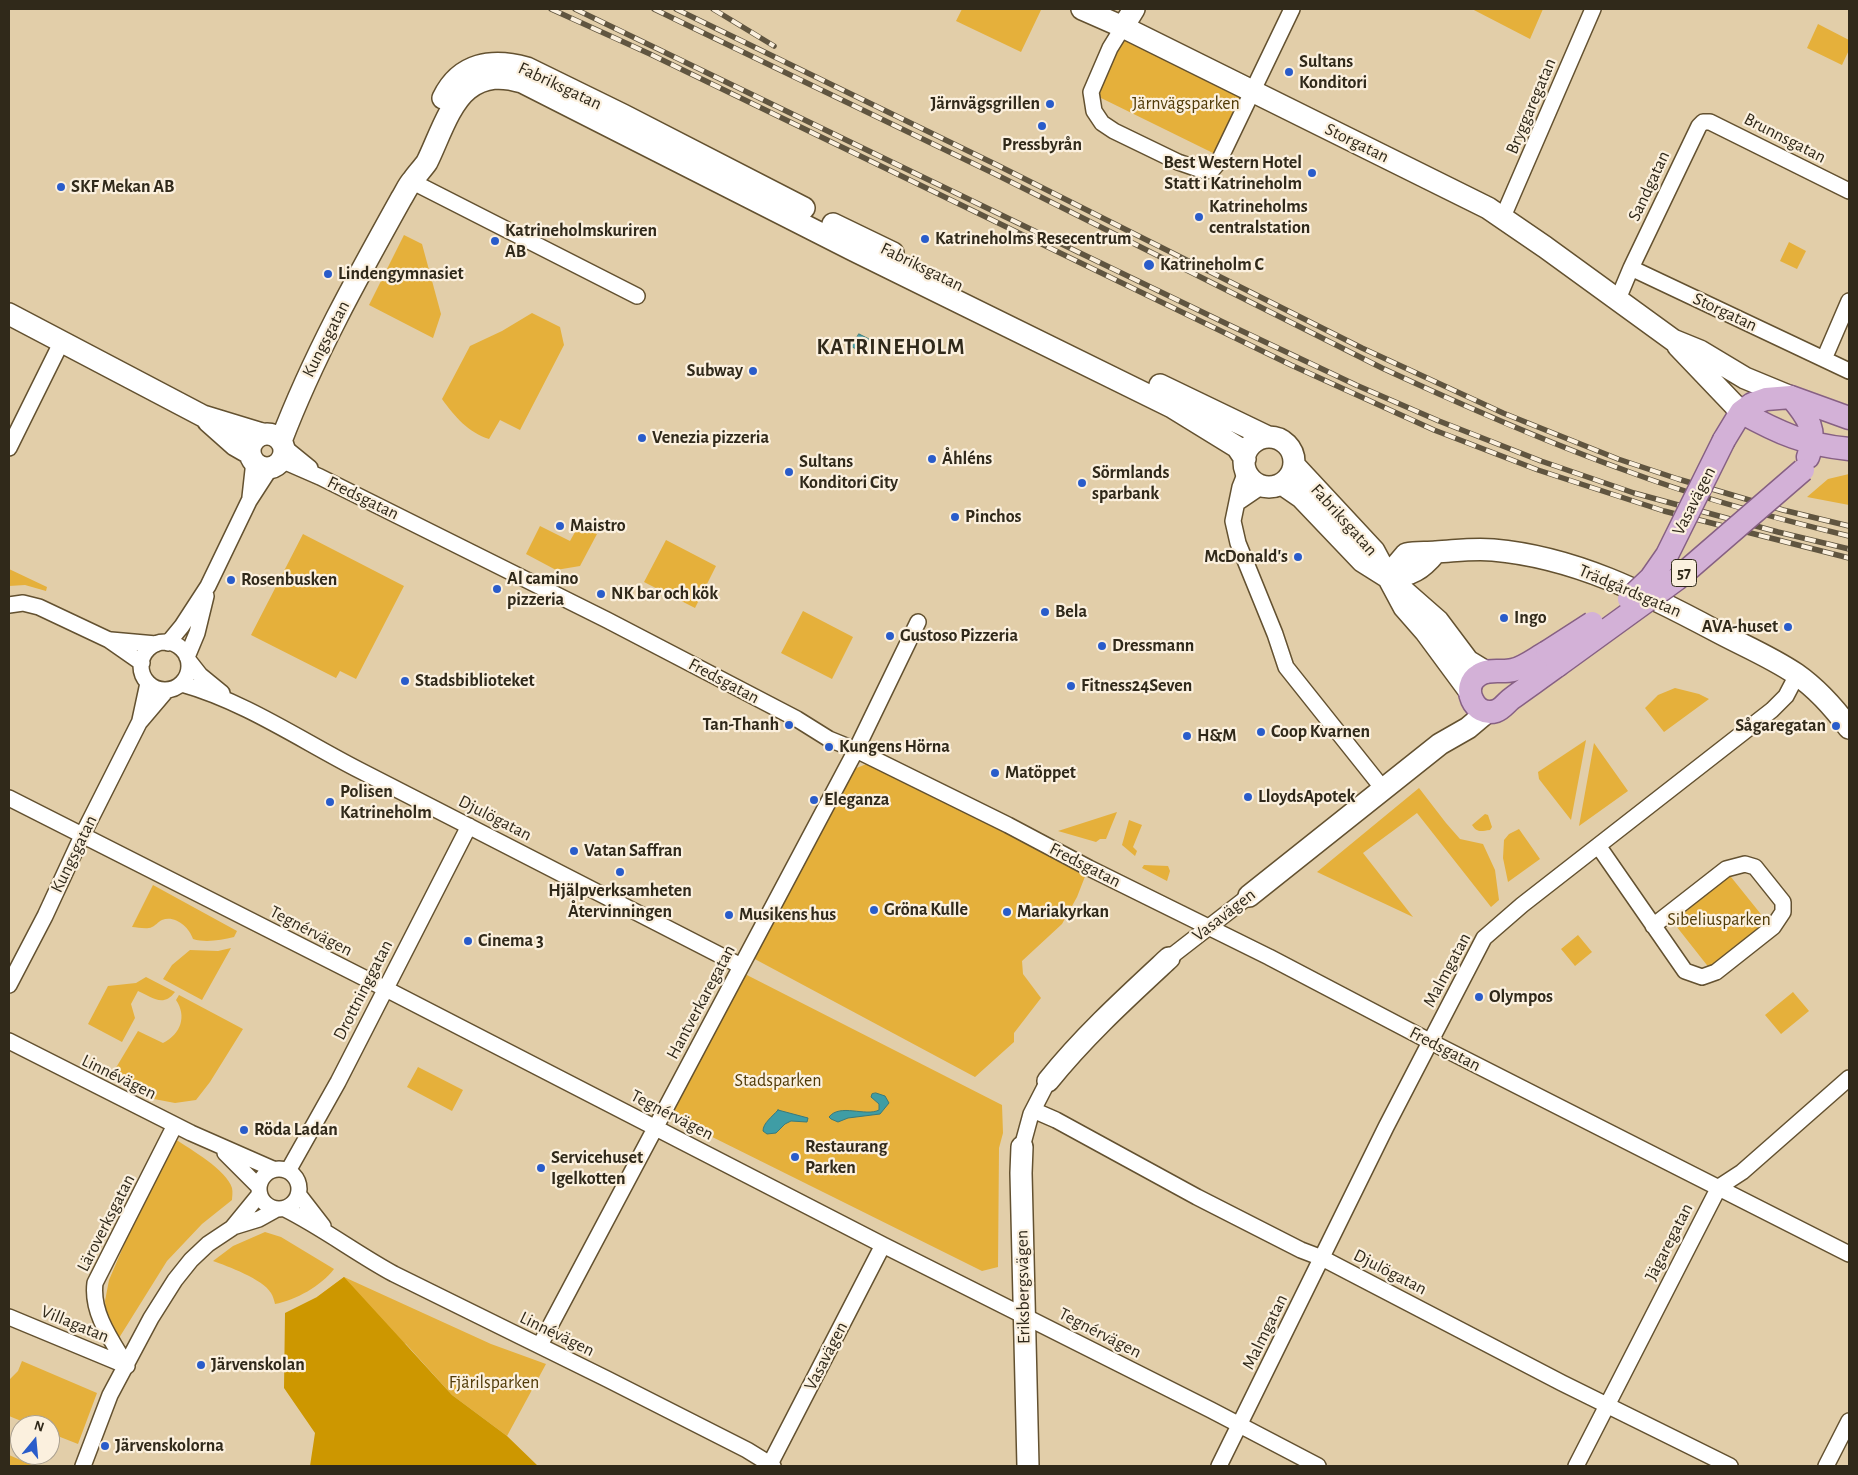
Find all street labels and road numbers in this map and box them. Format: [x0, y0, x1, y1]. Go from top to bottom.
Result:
street label: Bryggaregatan [1501, 55, 1561, 157]
street label: Fabriksgatan [515, 57, 605, 115]
street label: Brunnsgatan [1740, 108, 1830, 168]
street label: Storgatan [1321, 118, 1393, 168]
street label: Sandgatan [1623, 147, 1675, 225]
street label: Fabriksgatan [877, 238, 967, 296]
street label: Storgatan [1689, 288, 1761, 336]
street label: Kungsgatan [297, 297, 355, 381]
street label: Vasavägen [1668, 463, 1720, 539]
street label: Fredsgatan [324, 471, 402, 525]
street label: Fabriksgatan [1306, 479, 1382, 561]
street label: Trädgårdsgatan [1575, 560, 1685, 622]
road number: 57 [1672, 560, 1696, 586]
street label: Fredsgatan [685, 653, 763, 709]
street label: Djulögatan [455, 790, 535, 846]
street label: Kungsgatan [46, 812, 102, 896]
street label: Fredsgatan [1046, 838, 1124, 892]
street label: Vasavägen [1188, 884, 1260, 946]
street label: Tegnérvägen [266, 901, 356, 961]
street label: Malmgatan [1418, 929, 1476, 1011]
street label: Drottninggatan [329, 936, 397, 1044]
street label: Hantverkaregatan [662, 941, 740, 1063]
street label: Fredsgatan [1406, 1022, 1484, 1076]
street label: Linnévägen [78, 1050, 160, 1104]
street label: Tegnérvägen [627, 1085, 717, 1145]
street label: Läroverksgatan [72, 1171, 140, 1275]
street label: Jägaregatan [1640, 1200, 1698, 1284]
street label: Eriksbergsvägen [1011, 1230, 1035, 1344]
street label: Djulögatan [1350, 1244, 1430, 1300]
street label: Malmgatan [1237, 1291, 1293, 1373]
street label: Villagatan [38, 1301, 112, 1347]
street label: Tegnérvägen [1055, 1303, 1145, 1363]
street label: Linnévägen [516, 1307, 598, 1361]
street label: Vasavägen [800, 1318, 852, 1394]

